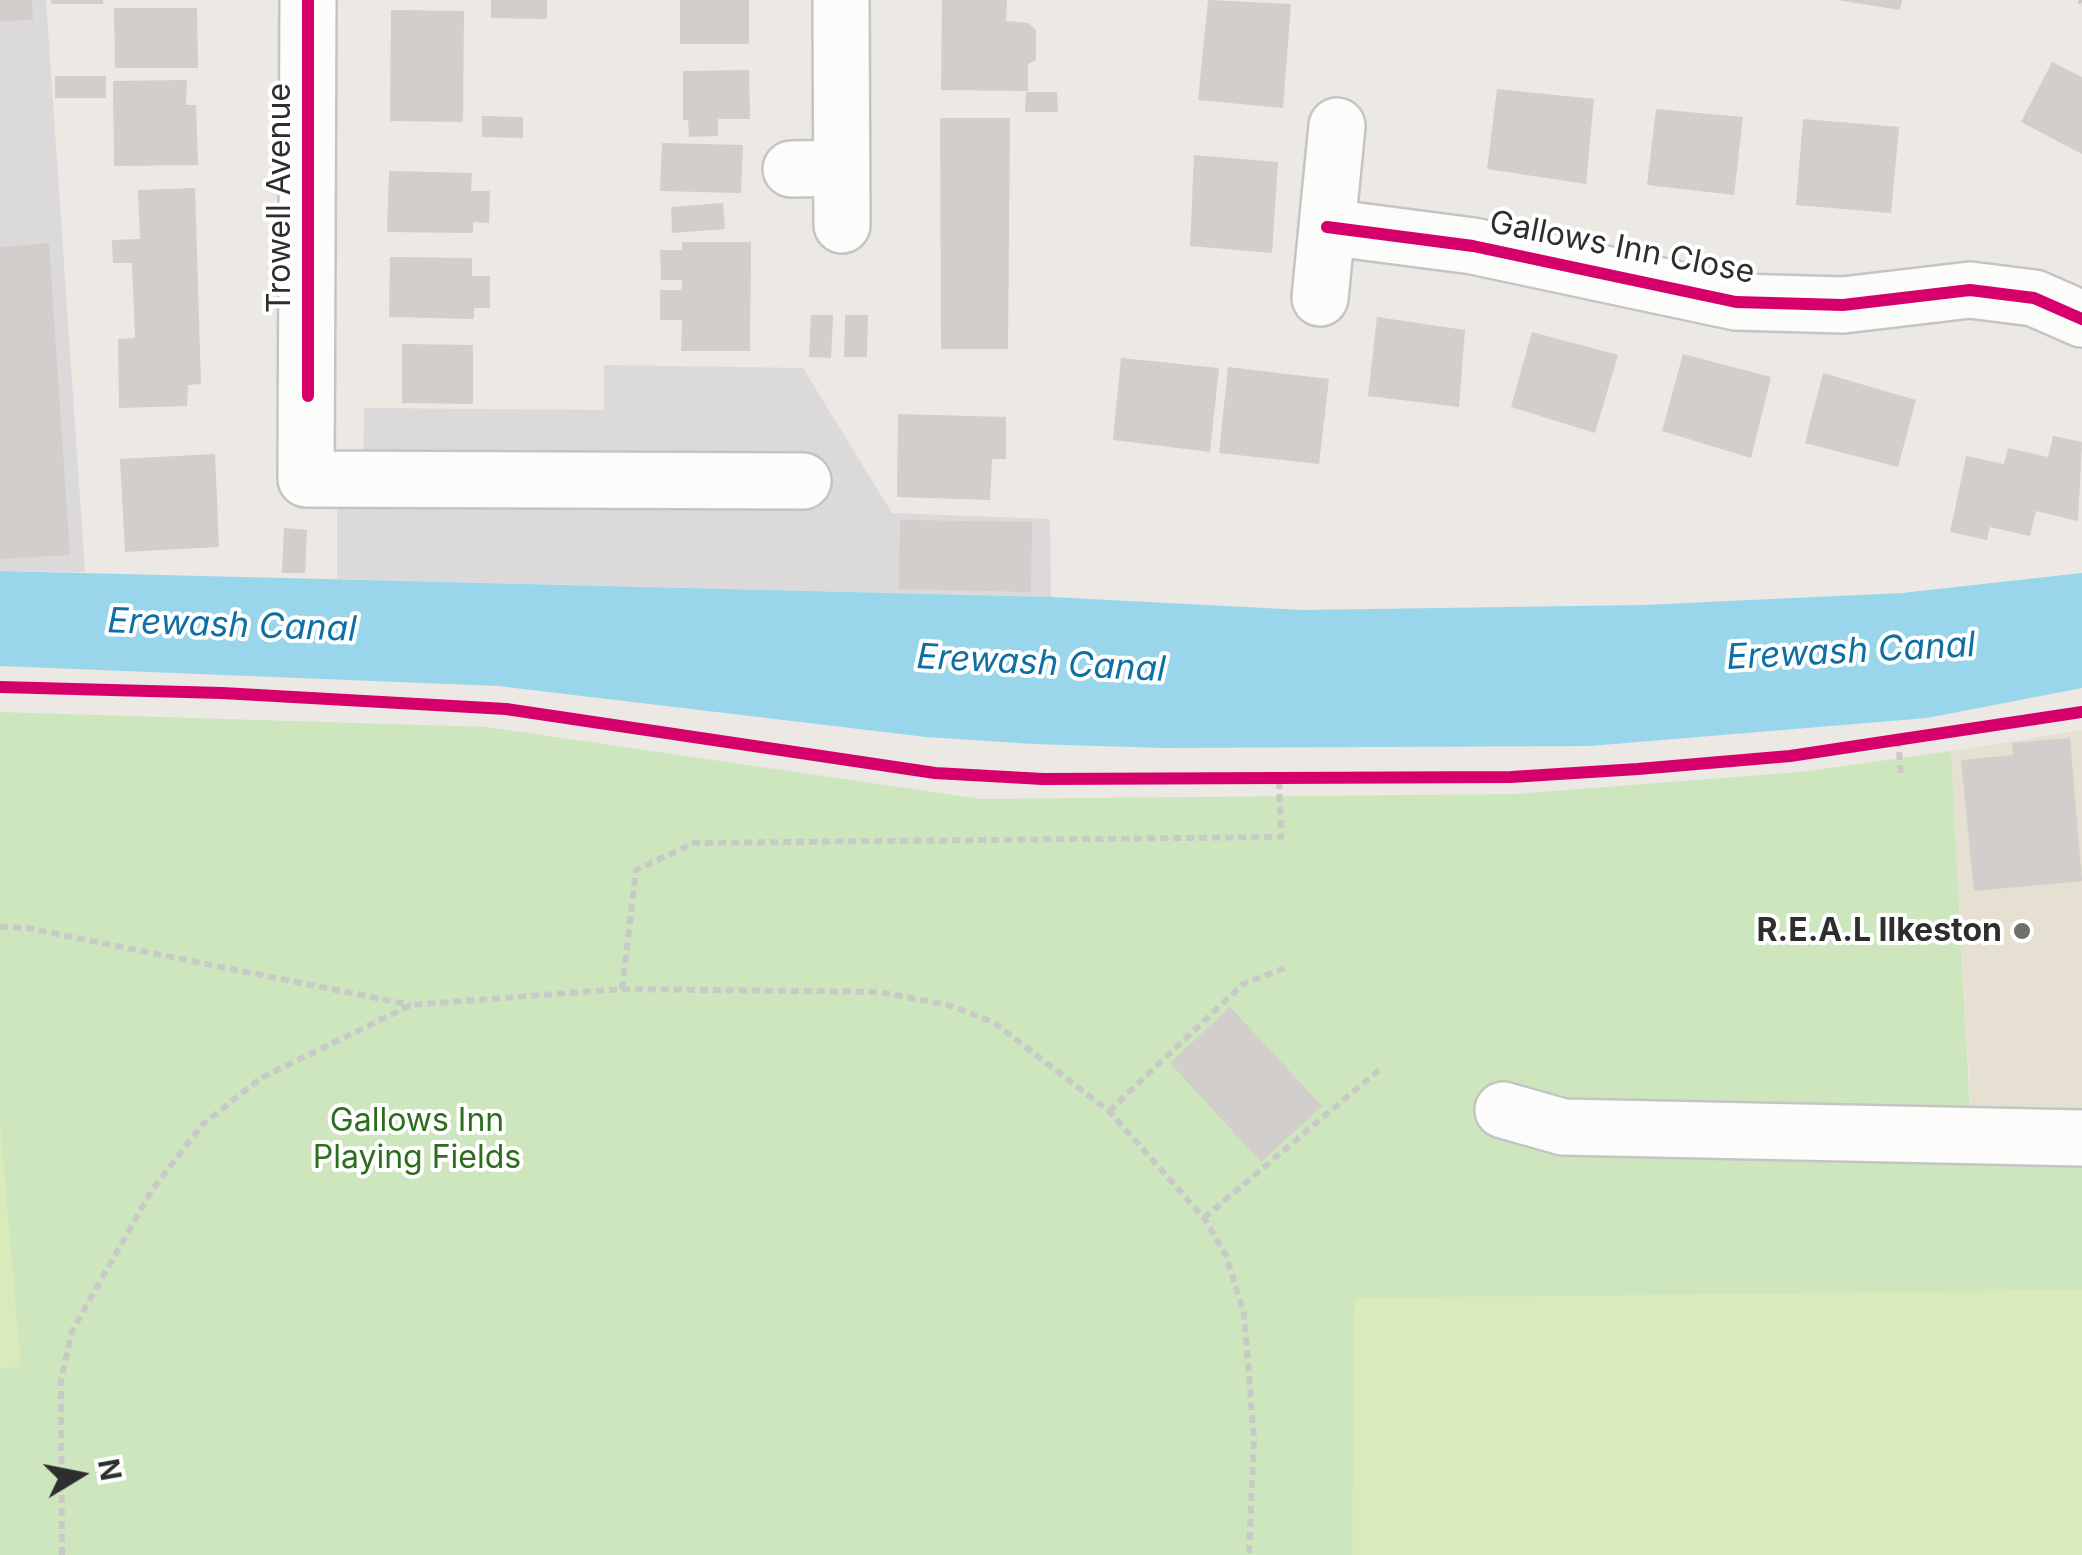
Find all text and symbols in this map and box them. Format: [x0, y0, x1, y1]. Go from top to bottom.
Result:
street label: Trowell Avenue [261, 83, 299, 313]
street label: Gallows Inn Close [1486, 203, 1758, 293]
water label: Erewash Canal [107, 601, 357, 651]
water label: Erewash Canal [1725, 625, 1977, 679]
water label: Erewash Canal [915, 637, 1167, 691]
place label: R.E.A.L Ilkeston [1756, 912, 2002, 950]
marker: R.E.A.L Ilkeston [2011, 920, 2033, 942]
park label: Gallows Inn Playing Fields [313, 1102, 521, 1177]
north arrow [30, 1425, 130, 1525]
text: N [91, 1456, 128, 1483]

